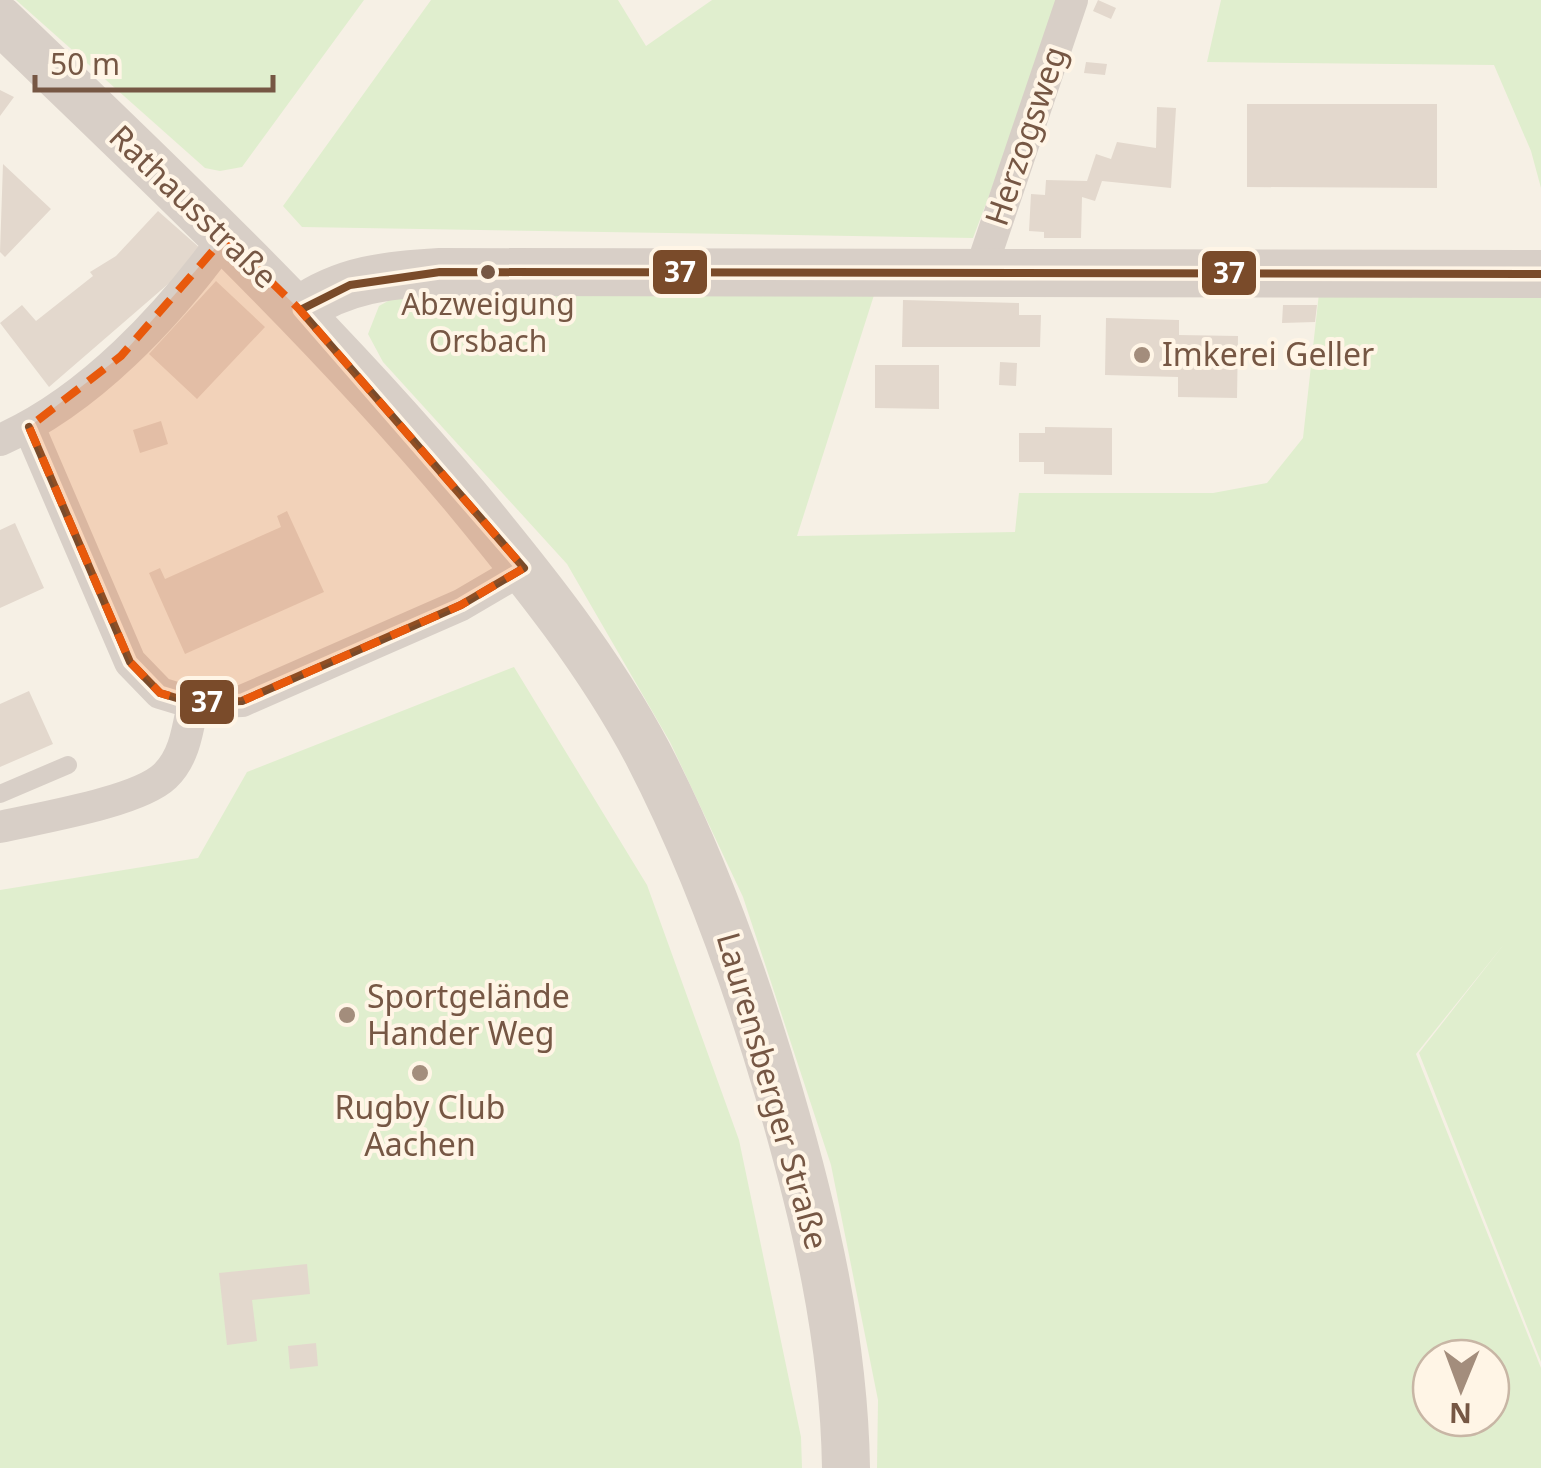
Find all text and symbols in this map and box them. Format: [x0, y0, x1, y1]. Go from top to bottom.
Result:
scale bar [35, 30, 272, 92]
street label: Herzogsweg [974, 40, 1075, 231]
text: 50 m [50, 43, 120, 84]
street label: Rathausstraße [101, 115, 287, 297]
line badge: 37 [651, 248, 709, 296]
line badge: 37 [1200, 249, 1258, 297]
text: 37 [664, 252, 696, 290]
text: 37 [1213, 253, 1245, 291]
marker: Abzweigung Orsbach [478, 262, 498, 282]
place label: Abzweigung Orsbach [401, 283, 575, 361]
place label: Imkerei Geller [1162, 332, 1374, 375]
marker: Imkerei Geller [1131, 344, 1153, 366]
line badge: 37 [178, 678, 236, 726]
text: 37 [191, 682, 223, 720]
street label: Laurensberger Straße [708, 927, 839, 1254]
place label: Sportgelände Hander Weg [367, 974, 570, 1054]
marker: Sportgelände Hander Weg [336, 1004, 358, 1026]
marker: Rugby Club Aachen [409, 1062, 431, 1084]
place label: Rugby Club Aachen [335, 1085, 505, 1165]
north arrow [1411, 1338, 1511, 1438]
text: N [1449, 1395, 1472, 1433]

